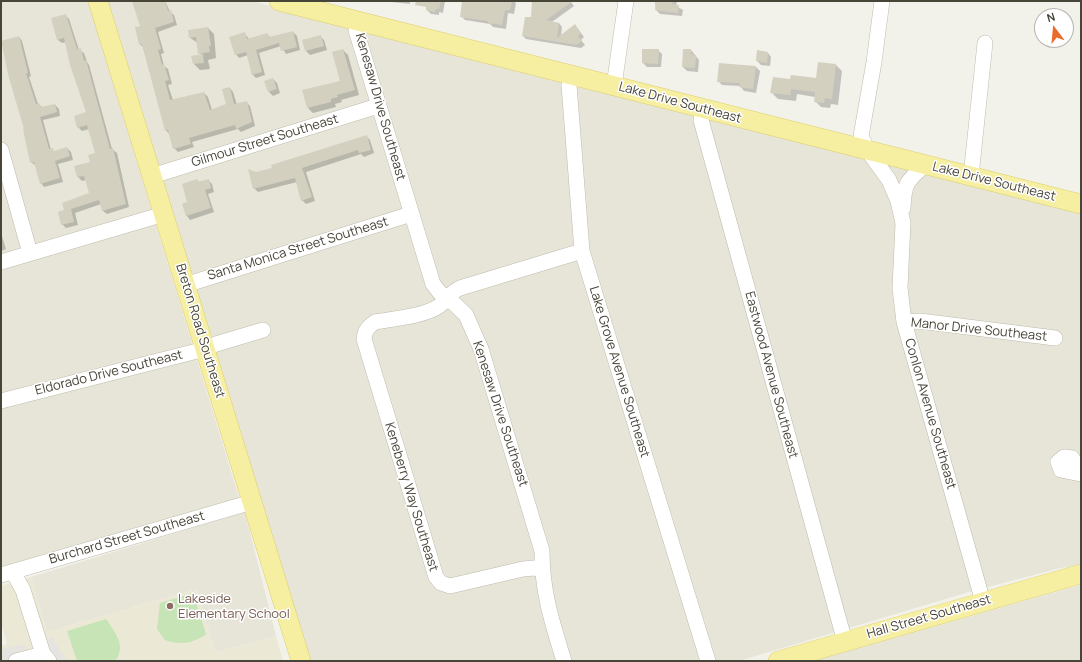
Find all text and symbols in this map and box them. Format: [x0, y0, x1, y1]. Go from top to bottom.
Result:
north arrow [1034, 8, 1074, 48]
text: N [1045, 9, 1057, 25]
street label: Kenesaw Drive Southeast [352, 32, 408, 182]
street label: Lake Drive Southeast [617, 79, 743, 127]
street label: Gilmour Street Southeast [190, 111, 340, 171]
street label: Lake Drive Southeast [931, 159, 1057, 205]
street label: Santa Monica Street Southeast [206, 214, 390, 284]
street label: Breton Road Southeast [172, 262, 228, 400]
street label: Lake Grove Avenue Southeast [585, 284, 653, 460]
street label: Eastwood Avenue Southeast [741, 290, 801, 460]
street label: Manor Drive Southeast [910, 315, 1048, 345]
street label: Conlon Avenue Southeast [901, 337, 959, 491]
street label: Kenesaw Drive Southeast [469, 339, 531, 489]
street label: Eldorado Drive Southeast [34, 347, 184, 399]
street label: Keneberry Way Southeast [381, 421, 441, 573]
street label: Burchard Street Southeast [47, 508, 207, 568]
place label: Lakeside Elementary School [178, 591, 290, 622]
street label: Hall Street Southeast [865, 592, 993, 642]
marker: Lakeside Elementary School [165, 601, 175, 611]

